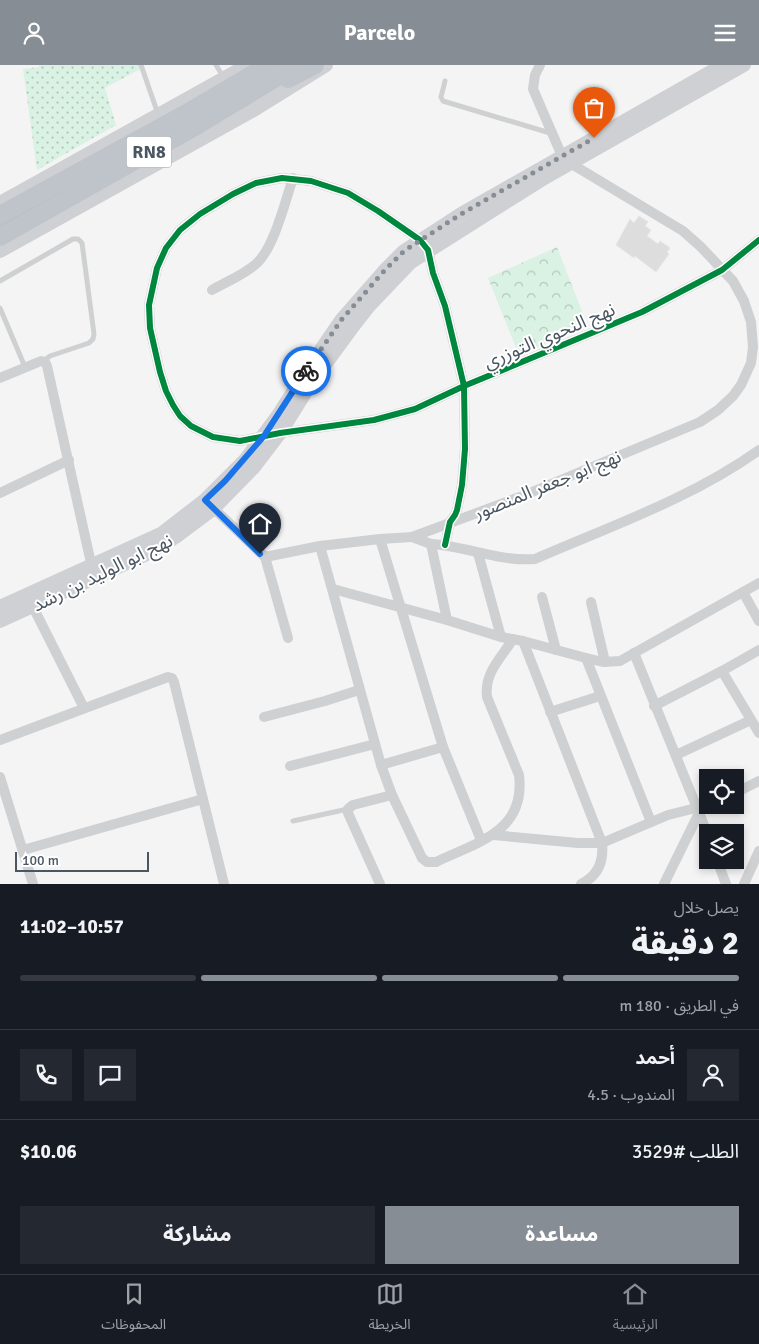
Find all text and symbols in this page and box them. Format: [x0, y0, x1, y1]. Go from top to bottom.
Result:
icon: person [20, 19, 48, 47]
text: Parcelo [344, 19, 415, 46]
icon: menu [711, 19, 739, 47]
pin [573, 87, 615, 138]
icon: bag [580, 94, 608, 122]
road number: RN8 [126, 137, 172, 167]
street label: نهج النحوي التوزري [480, 297, 620, 377]
courier [281, 346, 331, 396]
icon: bike [292, 357, 320, 385]
street label: نهج ابو جعفر المنصور [469, 444, 625, 528]
pin [239, 503, 281, 554]
icon: home [246, 510, 274, 538]
street label: نهج ابو الوليد بن رشد [28, 528, 177, 619]
map controls [699, 769, 744, 869]
button: locate [699, 769, 744, 814]
button: layers [699, 824, 744, 869]
scale bar [15, 849, 149, 872]
text: 100 m [22, 852, 59, 869]
text: يصل خلال [674, 898, 739, 918]
text: 10:57–11:02 [20, 915, 124, 939]
text: 2 دقيقة [631, 924, 739, 963]
text: في الطريق · 180 m [620, 996, 739, 1016]
text: أحمد [635, 1046, 675, 1070]
button: phone [20, 1049, 72, 1101]
button: chat [84, 1049, 136, 1101]
button: person [687, 1049, 739, 1101]
text: المندوب · 4.5 [587, 1085, 675, 1105]
text: $10.06 [20, 1140, 77, 1164]
text: الطلب #3529 [632, 1140, 739, 1164]
button: مشاركة [20, 1206, 375, 1264]
button: مساعدة [385, 1206, 739, 1264]
tab: المحفوظات [101, 1280, 166, 1339]
tab: الخريطة [369, 1280, 410, 1339]
tab: الرئيسية [613, 1280, 658, 1339]

